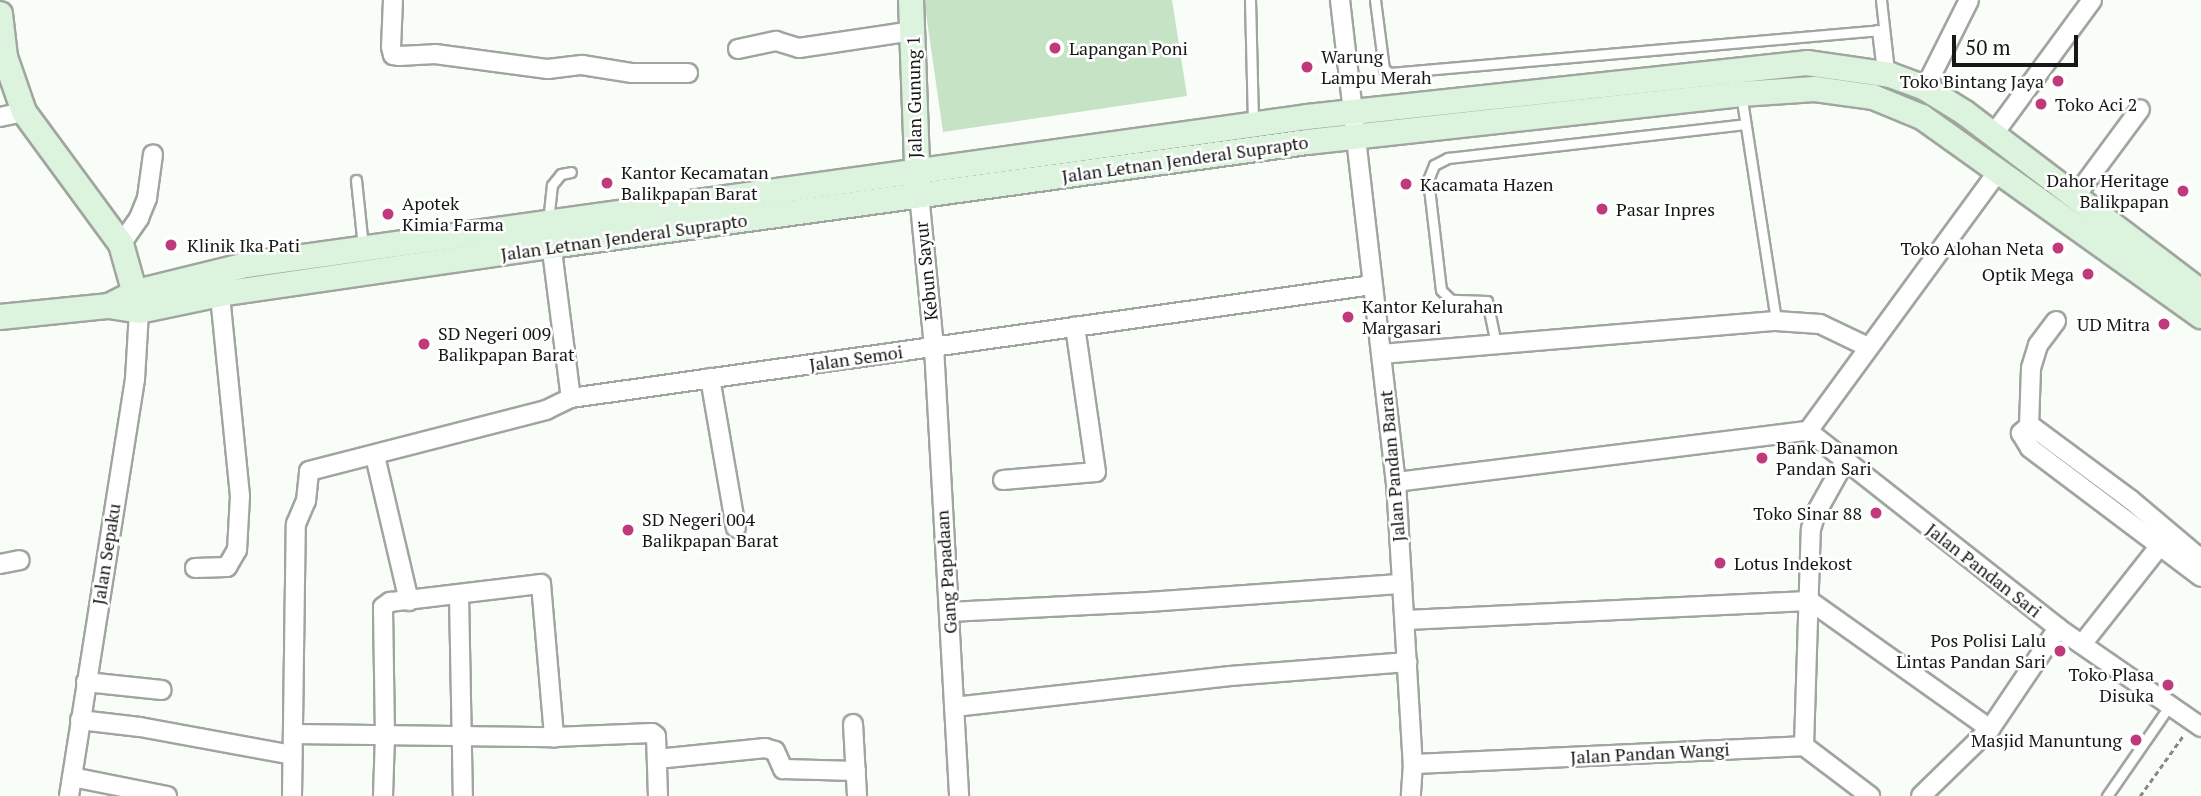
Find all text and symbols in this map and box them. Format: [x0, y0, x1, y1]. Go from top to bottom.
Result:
scale bar [1956, 21, 2082, 65]
text: 50 m [1965, 33, 2011, 61]
street label: Jalan Gunung 1 [902, 35, 926, 159]
place label: Lapangan Poni [1069, 37, 1188, 59]
marker: Lapangan Poni [1047, 40, 1063, 56]
place label: Warung Lampu Merah [1321, 46, 1432, 88]
marker: Warung Lampu Merah [1299, 59, 1315, 75]
place label: Toko Bintang Jaya [1900, 70, 2044, 92]
marker: Toko Bintang Jaya [2050, 73, 2066, 89]
place label: Toko Aci 2 [2055, 93, 2138, 115]
marker: Toko Aci 2 [2033, 96, 2049, 112]
street label: Jalan Letnan Jenderal Suprapto [1060, 131, 1310, 187]
place label: Kantor Kecamatan Balikpapan Barat [621, 162, 769, 204]
place label: Dahor Heritage Balikpapan [2047, 170, 2169, 212]
place label: Kacamata Hazen [1420, 173, 1553, 195]
marker: Kantor Kecamatan Balikpapan Barat [599, 175, 615, 191]
marker: Kacamata Hazen [1398, 176, 1414, 192]
marker: Dahor Heritage Balikpapan [2175, 183, 2191, 199]
place label: Apotek Kimia Farma [402, 193, 504, 235]
place label: Pasar Inpres [1616, 198, 1715, 220]
marker: Pasar Inpres [1594, 201, 1610, 217]
marker: Apotek Kimia Farma [380, 206, 396, 222]
street label: Jalan Letnan Jenderal Suprapto [499, 209, 749, 265]
street label: Kebun Sayur [910, 220, 942, 322]
place label: Klinik Ika Pati [187, 234, 300, 256]
marker: Klinik Ika Pati [161, 235, 181, 255]
place label: Toko Alohan Neta [1900, 237, 2044, 259]
marker: Toko Alohan Neta [2050, 240, 2066, 256]
place label: Optik Mega [1982, 263, 2074, 285]
marker: Optik Mega [2080, 266, 2096, 282]
place label: Kantor Kelurahan Margasari [1362, 296, 1503, 338]
marker: Kantor Kelurahan Margasari [1340, 309, 1356, 325]
place label: UD Mitra [2077, 313, 2150, 335]
marker: UD Mitra [2156, 316, 2172, 332]
place label: SD Negeri 009 Balikpapan Barat [438, 323, 575, 366]
marker: SD Negeri 009 Balikpapan Barat [416, 336, 432, 352]
street label: Jalan Semoi [808, 341, 904, 375]
street label: Jalan Pandan Barat [1375, 389, 1409, 543]
place label: Bank Danamon Pandan Sari [1776, 437, 1898, 480]
marker: Bank Danamon Pandan Sari [1754, 450, 1770, 466]
street label: Jalan Sepaku [87, 502, 125, 606]
place label: Toko Sinar 88 [1753, 502, 1862, 524]
marker: Toko Sinar 88 [1868, 505, 1884, 521]
place label: SD Negeri 004 Balikpapan Barat [642, 509, 779, 552]
street label: Gang Papadaan [931, 509, 961, 635]
street label: Jalan Pandan Sari [1922, 518, 2046, 622]
marker: SD Negeri 004 Balikpapan Barat [620, 522, 636, 538]
place label: Lotus Indekost [1734, 552, 1852, 574]
marker: Lotus Indekost [1712, 555, 1728, 571]
place label: Pos Polisi Lalu Lintas Pandan Sari [1896, 630, 2046, 672]
marker: Pos Polisi Lalu Lintas Pandan Sari [2052, 643, 2068, 659]
place label: Toko Plasa Disuka [2069, 664, 2154, 706]
marker: Toko Plasa Disuka [2160, 677, 2176, 693]
place label: Masjid Manuntung [1971, 729, 2122, 751]
marker: Masjid Manuntung [2128, 732, 2144, 748]
street label: Jalan Pandan Wangi [1570, 738, 1730, 768]

